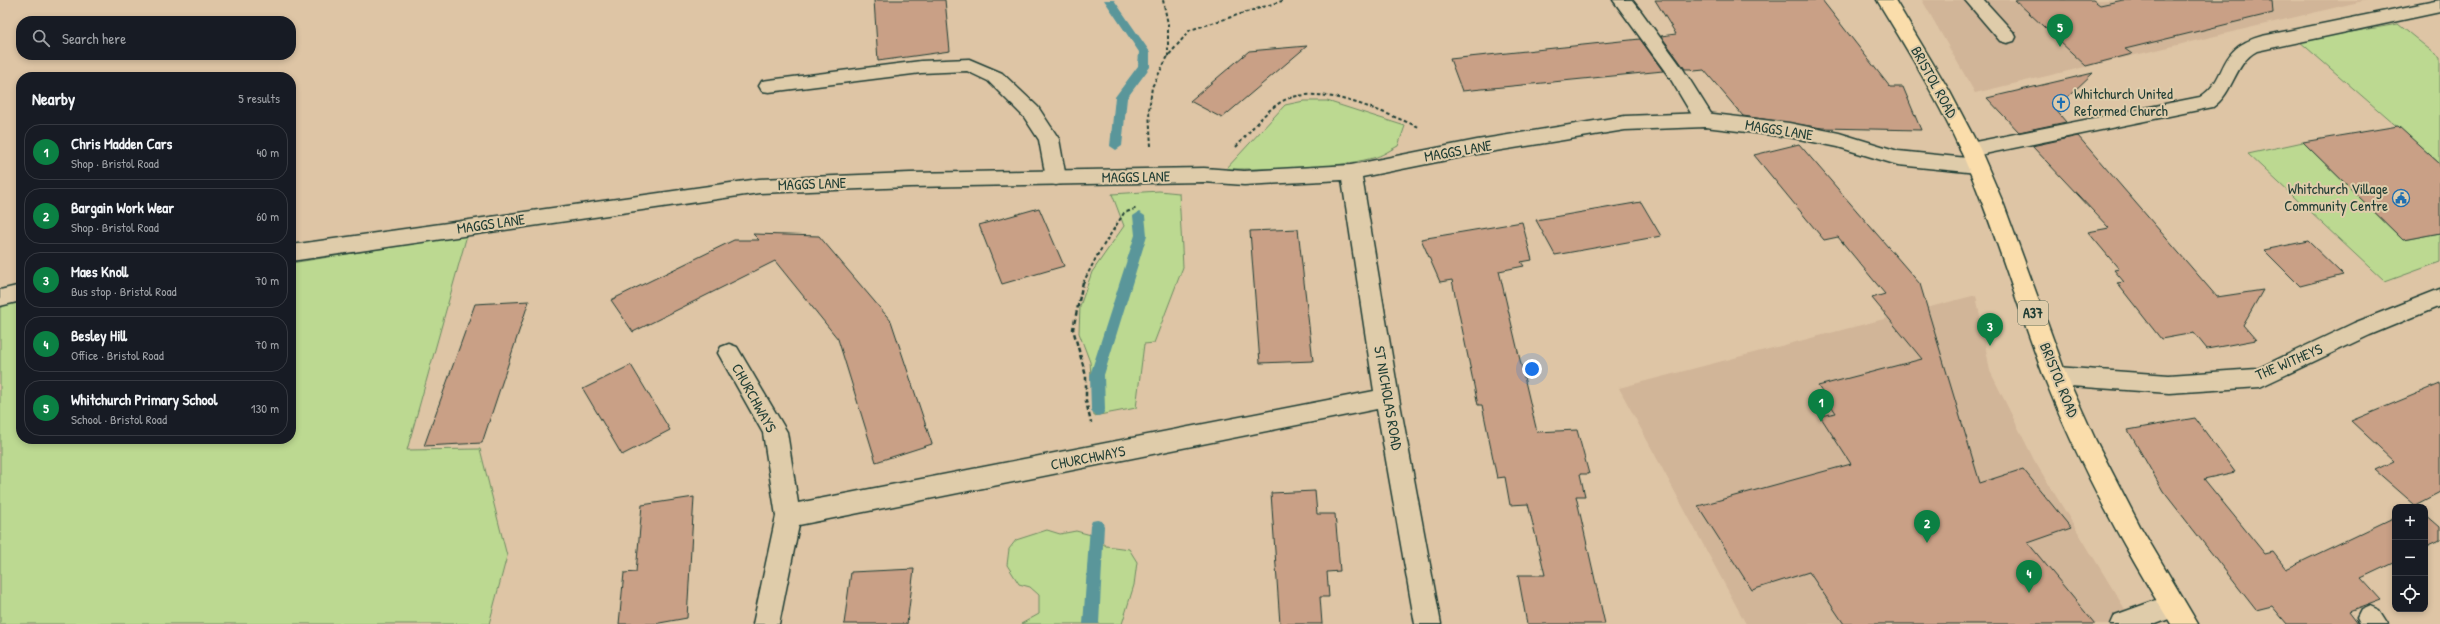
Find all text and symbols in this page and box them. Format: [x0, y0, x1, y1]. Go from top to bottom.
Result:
pin: 5 [2047, 14, 2073, 47]
search box [16, 16, 296, 60]
icon: search [30, 27, 52, 49]
text: Search here [62, 28, 126, 49]
street label: BRISTOL ROAD [1906, 42, 1963, 122]
place label: Whitchurch United Reformed Church [2074, 83, 2173, 121]
text: Nearby [32, 87, 75, 110]
text: 5 results [238, 89, 280, 107]
church icon: Whitchurch United Reformed Church [2051, 93, 2071, 113]
street label: MAGGS LANE [1744, 114, 1815, 145]
text: Chris Madden Cars [71, 133, 172, 154]
street label: MAGGS LANE [1422, 134, 1494, 167]
text: 1 [44, 143, 48, 161]
text: 40 m [256, 143, 279, 161]
text: Shop · Bristol Road [71, 154, 159, 172]
street label: MAGGS LANE [1102, 165, 1171, 188]
street label: MAGGS LANE [777, 172, 847, 195]
place label: Whitchurch Village Community Centre [2284, 178, 2388, 216]
public building icon: Whitchurch Village Community Centre [2391, 188, 2411, 208]
text: Bargain Work Wear [71, 197, 174, 218]
text: 2 [43, 207, 49, 225]
text: 60 m [256, 207, 279, 225]
street label: MAGGS LANE [456, 208, 527, 239]
text: Shop · Bristol Road [71, 218, 159, 236]
text: Maes Knoll [71, 261, 128, 282]
text: 3 [43, 271, 49, 289]
text: 70 m [255, 271, 279, 289]
text: Bus stop · Bristol Road [71, 282, 177, 300]
road number: A37 [2018, 301, 2048, 325]
pin: 3 [1977, 313, 2003, 346]
text: Besley Hill [71, 325, 127, 346]
text: 4 [44, 335, 48, 353]
text: 70 m [255, 335, 279, 353]
street label: THE WITHEYS [2252, 338, 2326, 385]
street label: BRISTOL ROAD [2035, 339, 2084, 421]
street label: ST NICHOLAS ROAD [1369, 344, 1408, 452]
text: Office · Bristol Road [71, 346, 164, 364]
your location [1522, 359, 1542, 379]
street label: CHURCHWAYS [727, 360, 782, 436]
text: Whitchurch Primary School [71, 389, 218, 410]
pin: 1 [1808, 389, 1834, 422]
text: 5 [43, 399, 49, 417]
text: 130 m [251, 399, 279, 417]
text: School · Bristol Road [71, 410, 167, 428]
street label: CHURCHWAYS [1049, 440, 1127, 475]
map controls [2392, 504, 2428, 612]
button: + [2392, 504, 2428, 540]
pin: 2 [1914, 510, 1940, 543]
button: − [2392, 540, 2428, 576]
pin: 4 [2016, 560, 2042, 593]
button: locate [2392, 576, 2428, 612]

